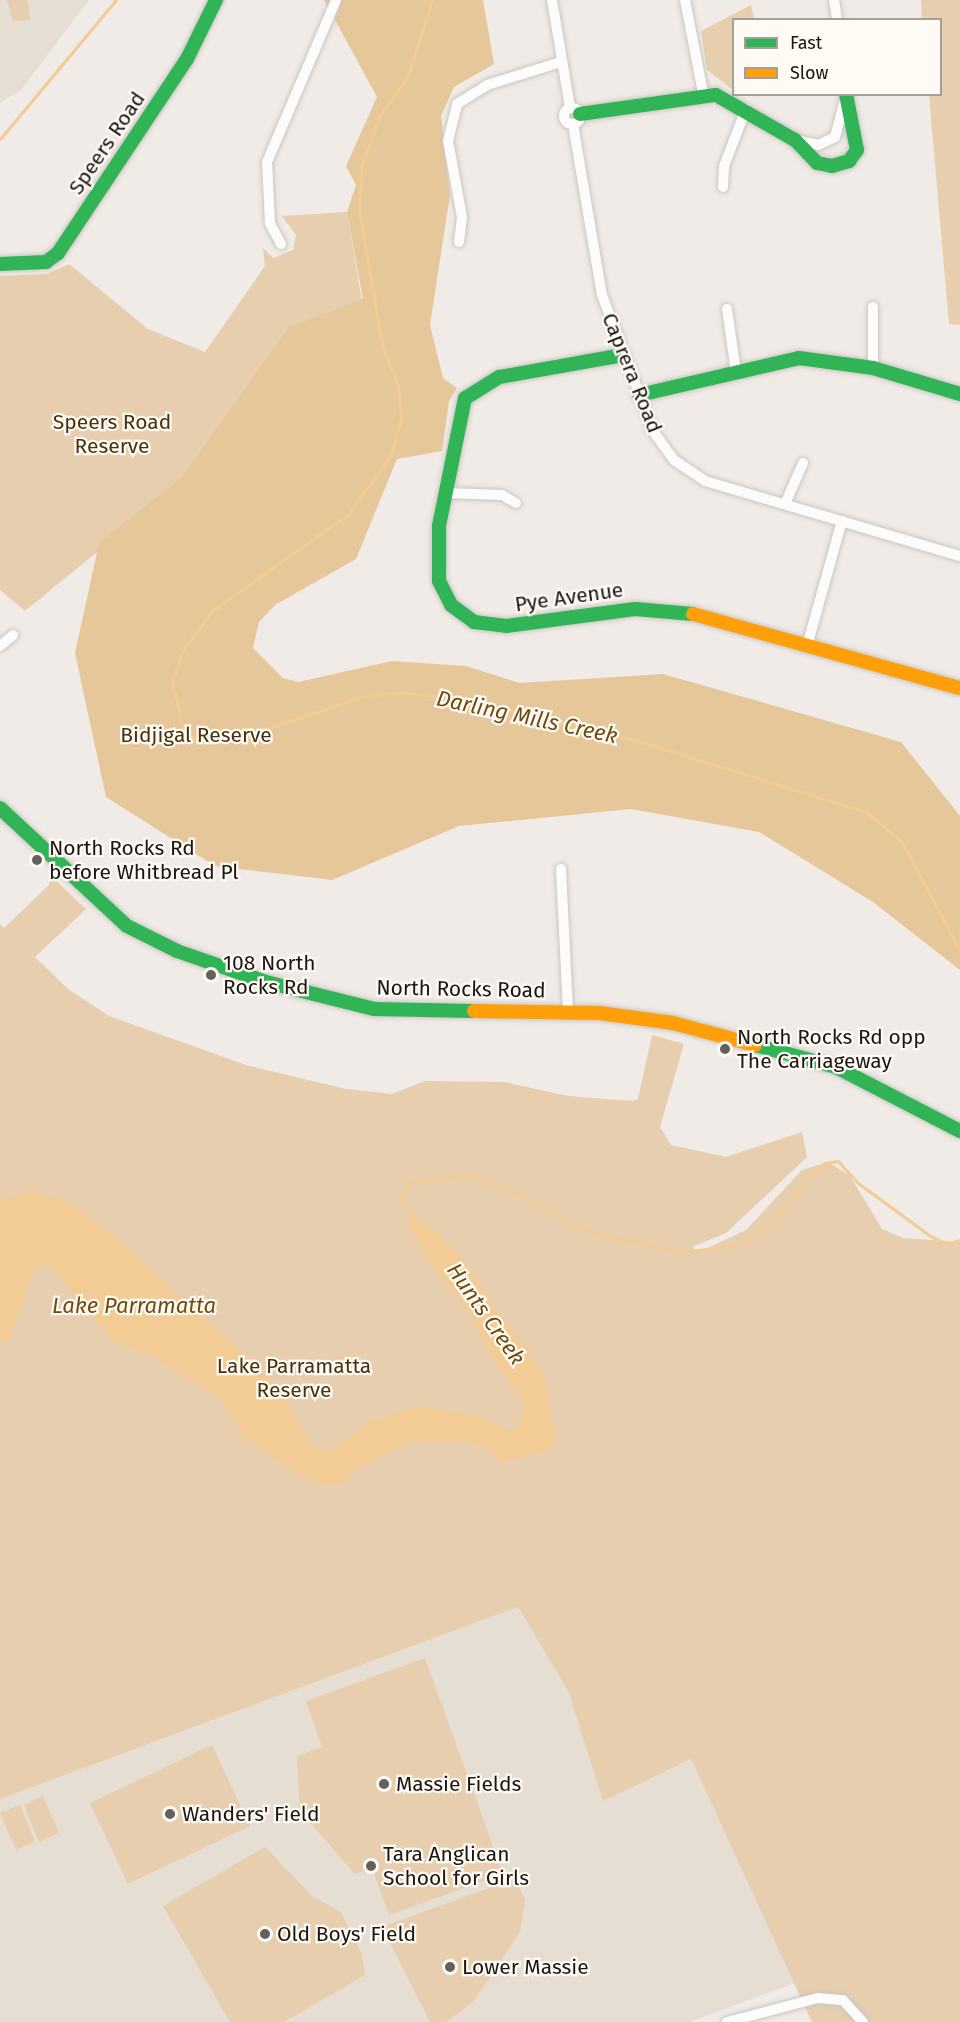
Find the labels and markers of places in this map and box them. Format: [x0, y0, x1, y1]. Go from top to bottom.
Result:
place label: North Rocks Rd before Whitbread Pl [49, 835, 239, 885]
marker: North Rocks Rd before Whitbread Pl [30, 853, 44, 867]
place label: 108 North Rocks Rd [223, 950, 316, 1000]
marker: 108 North Rocks Rd [204, 968, 218, 982]
place label: North Rocks Rd opp The Carriageway [737, 1024, 926, 1074]
marker: North Rocks Rd opp The Carriageway [718, 1042, 732, 1056]
place label: Massie Fields [396, 1771, 521, 1797]
marker: Massie Fields [377, 1777, 391, 1791]
place label: Wanders' Field [182, 1801, 319, 1827]
marker: Wanders' Field [163, 1807, 177, 1821]
place label: Tara Anglican School for Girls [383, 1841, 529, 1891]
marker: Tara Anglican School for Girls [364, 1859, 378, 1873]
place label: Old Boys' Field [277, 1921, 416, 1947]
marker: Old Boys' Field [258, 1927, 272, 1941]
place label: Lower Massie [462, 1954, 589, 1980]
marker: Lower Massie [443, 1960, 457, 1974]

